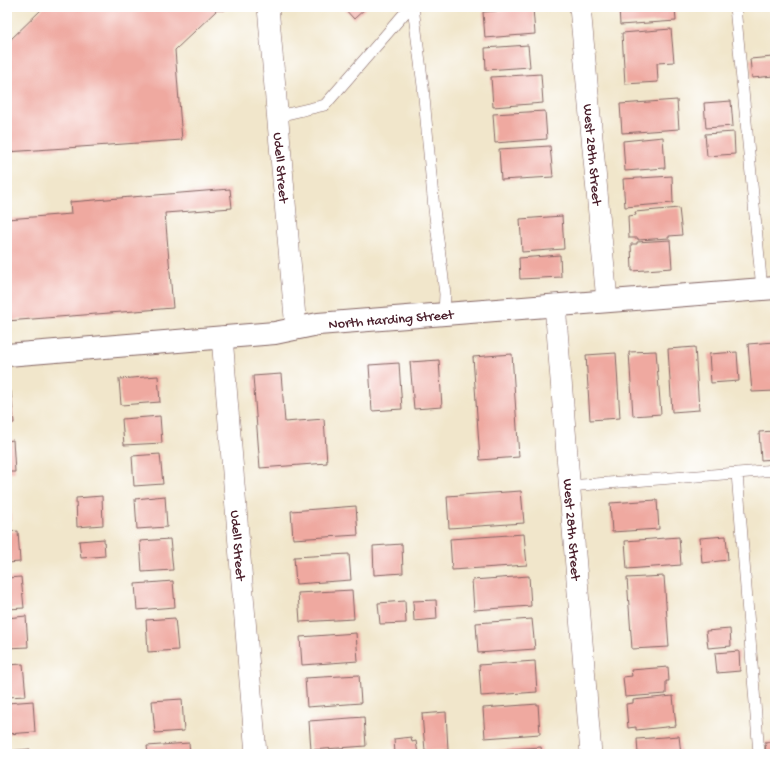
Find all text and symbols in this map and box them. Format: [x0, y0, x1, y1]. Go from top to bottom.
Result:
street label: West 28th Street [578, 103, 604, 207]
street label: Udell Street [268, 132, 291, 205]
street label: North Harding Street [328, 307, 456, 334]
street label: West 28th Street [558, 478, 583, 582]
street label: Udell Street [225, 510, 248, 583]

